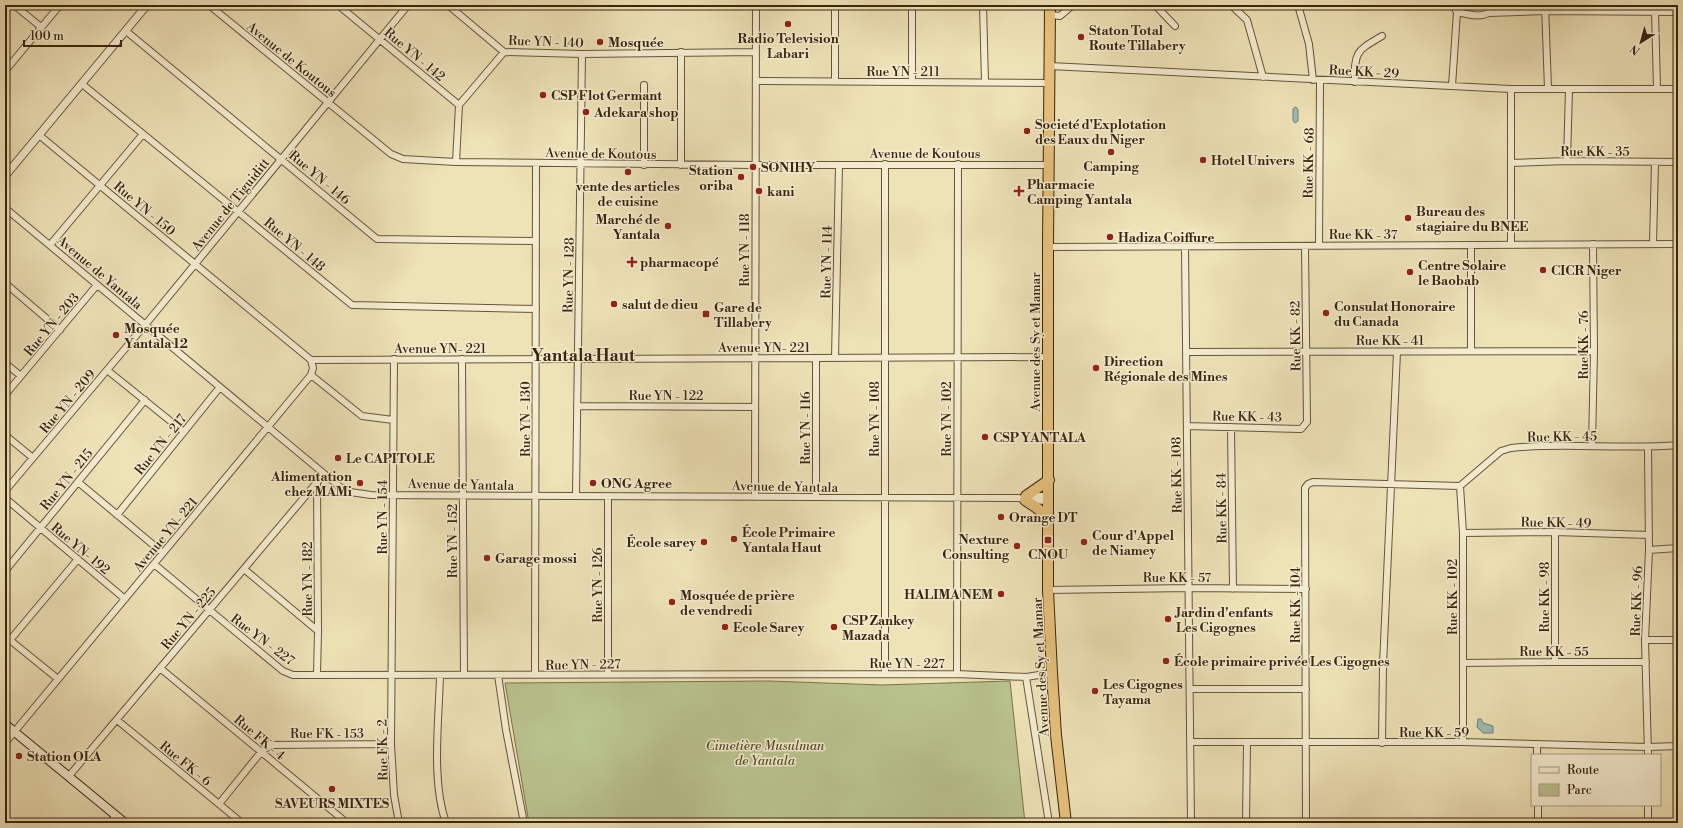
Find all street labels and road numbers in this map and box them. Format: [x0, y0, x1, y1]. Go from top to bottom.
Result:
street label: Avenue de Koutous [242, 18, 340, 101]
street label: Rue YN - 142 [381, 25, 448, 85]
street label: Rue YN - 140 [508, 33, 584, 51]
street label: Rue KK - 29 [1328, 62, 1400, 82]
street label: Rue YN - 211 [866, 64, 940, 80]
street label: Rue KK - 68 [1300, 127, 1318, 199]
street label: Rue KK - 35 [1560, 144, 1630, 160]
street label: Avenue de Koutous [544, 145, 657, 163]
street label: Avenue de Koutous [868, 146, 981, 162]
street label: Rue YN - 146 [285, 148, 353, 208]
street label: Avenue de Tiguiditt [188, 155, 273, 255]
street label: Rue YN - 150 [110, 178, 179, 239]
street label: Rue YN - 118 [737, 213, 753, 287]
street label: Rue YN - 148 [260, 214, 328, 275]
street label: Rue YN - 114 [818, 225, 836, 299]
street label: Rue KK - 37 [1329, 227, 1398, 243]
street label: Avenue de Yantala [53, 232, 145, 313]
street label: Rue YN - 128 [560, 237, 578, 313]
street label: Avenue des Sy et Mamar [1028, 272, 1044, 413]
street label: Rue YN - 203 [21, 290, 83, 359]
street label: Rue KK - 82 [1287, 301, 1305, 371]
street label: Rue KK - 76 [1576, 310, 1592, 380]
street label: Rue KK - 41 [1356, 333, 1425, 349]
street label: Avenue YN- 221 [717, 340, 810, 356]
street label: Avenue YN- 221 [393, 341, 486, 357]
street label: Rue YN - 209 [36, 366, 99, 437]
street label: Rue YN - 130 [518, 381, 534, 457]
street label: Rue YN - 108 [867, 381, 883, 457]
street label: Rue YN - 102 [939, 381, 955, 457]
street label: Rue YN - 122 [628, 388, 704, 404]
street label: Rue YN - 116 [798, 391, 814, 465]
street label: Rue KK - 43 [1212, 408, 1282, 426]
street label: Rue YN - 217 [131, 411, 190, 478]
street label: Rue KK - 45 [1527, 428, 1597, 446]
street label: Rue KK - 108 [1168, 436, 1186, 514]
street label: Rue YN - 215 [37, 446, 96, 514]
street label: Rue KK - 84 [1213, 472, 1231, 544]
street label: Avenue de Yantala [407, 476, 515, 494]
street label: Avenue de Yantala [731, 478, 839, 496]
street label: Rue YN - 154 [375, 479, 391, 555]
street label: Avenue YN- 221 [129, 494, 202, 576]
street label: Rue YN - 152 [445, 504, 461, 578]
street label: Rue KK - 49 [1520, 514, 1592, 532]
street label: Rue YN- 192 [48, 519, 113, 578]
street label: Rue YN - 182 [300, 541, 316, 617]
street label: Rue YN - 126 [590, 547, 606, 623]
street label: Rue KK - 102 [1445, 559, 1461, 635]
street label: Rue KK - 98 [1537, 562, 1553, 632]
street label: Rue KK - 96 [1628, 565, 1646, 637]
street label: Rue KK - 104 [1288, 566, 1304, 643]
street label: Rue KK - 57 [1143, 570, 1212, 586]
street label: Rue YN - 225 [158, 584, 219, 653]
street label: Avenue des Sy et Mamar [1029, 596, 1053, 738]
street label: Rue YN - 227 [227, 611, 298, 669]
street label: Rue KK - 55 [1519, 644, 1589, 660]
street label: Rue YN - 227 [545, 656, 621, 674]
street label: Rue YN - 227 [869, 656, 945, 672]
street label: Rue FK - 4 [231, 712, 288, 764]
street label: Rue FK - 2 [374, 719, 392, 781]
street label: Rue KK - 59 [1399, 725, 1469, 741]
street label: Rue FK - 153 [290, 726, 364, 742]
street label: Rue FK - 6 [156, 738, 215, 790]

